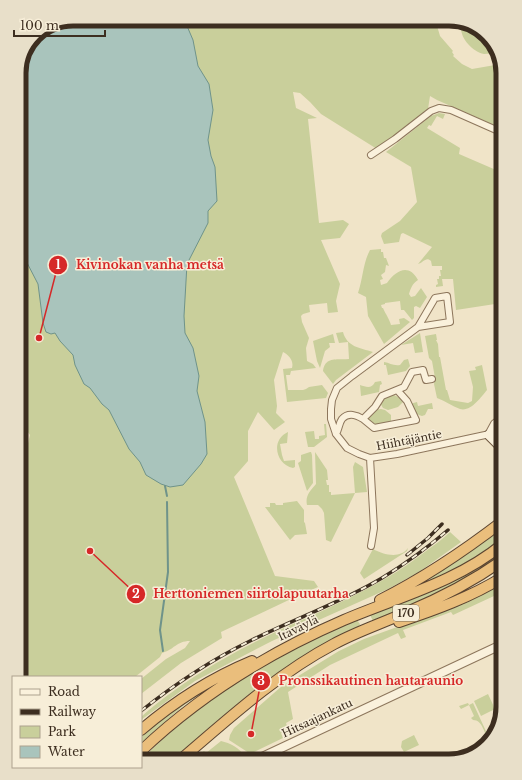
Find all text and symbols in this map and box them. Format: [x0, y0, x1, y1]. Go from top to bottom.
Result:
scale bar [14, 12, 105, 38]
text: 100 m [20, 18, 59, 33]
callout: Kivinokan vanha metsä [48, 253, 232, 277]
text: 1 [55, 257, 61, 272]
text: Kivinokan vanha metsä [76, 257, 224, 272]
street label: Hiihtäjäntie [375, 427, 443, 453]
callout: Herttoniemen siirtolapuutarha [126, 582, 357, 606]
text: 2 [132, 586, 140, 601]
text: Herttoniemen siirtolapuutarha [153, 586, 349, 601]
road number: 170 [393, 605, 419, 621]
street label: Itäväylä [275, 612, 321, 644]
callout: Pronssikautinen hautaraunio [251, 669, 471, 693]
text: 3 [257, 673, 265, 688]
text: Pronssikautinen hautaraunio [279, 673, 463, 688]
legend [12, 676, 142, 768]
text: Road [48, 684, 80, 699]
street label: Hitsaajankatu [279, 695, 355, 741]
text: Railway [48, 704, 97, 719]
text: Park [48, 724, 76, 739]
text: Water [47, 744, 85, 759]

